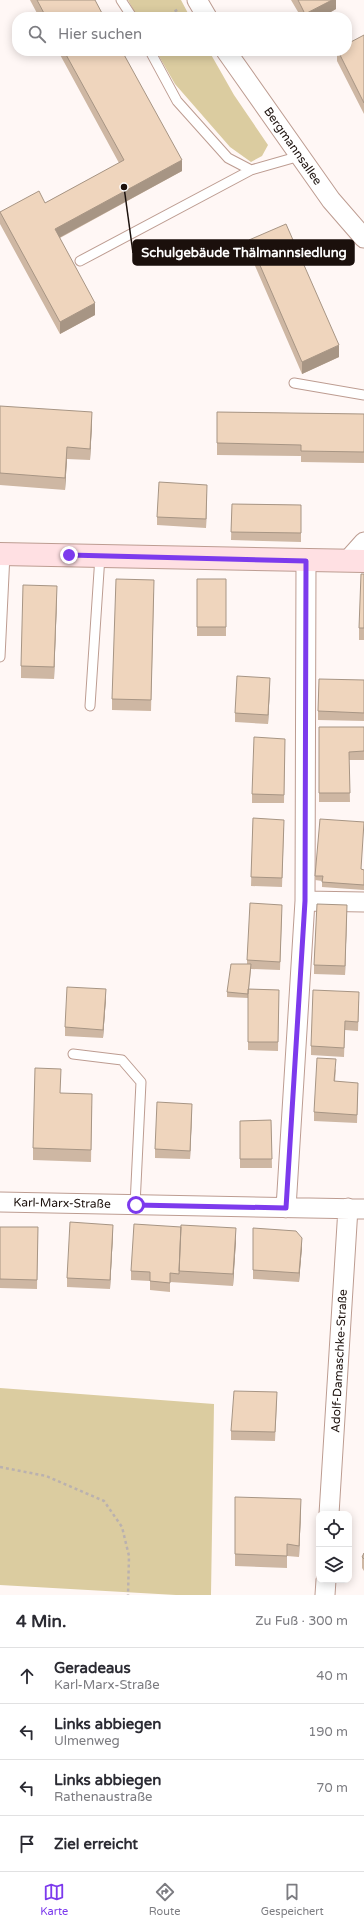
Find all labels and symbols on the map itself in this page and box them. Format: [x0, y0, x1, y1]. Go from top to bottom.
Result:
street label: Bergmannsallee [261, 105, 325, 188]
callout: Schulgebäude Thälmannsiedlung [133, 240, 354, 265]
text: Schulgebäude Thälmannsiedlung [141, 245, 347, 261]
route end [60, 546, 78, 564]
street label: Karl-Marx-Straße [13, 1195, 111, 1211]
route start [127, 1196, 145, 1214]
street label: Adolf-Damaschke-Straße [328, 1289, 350, 1433]

